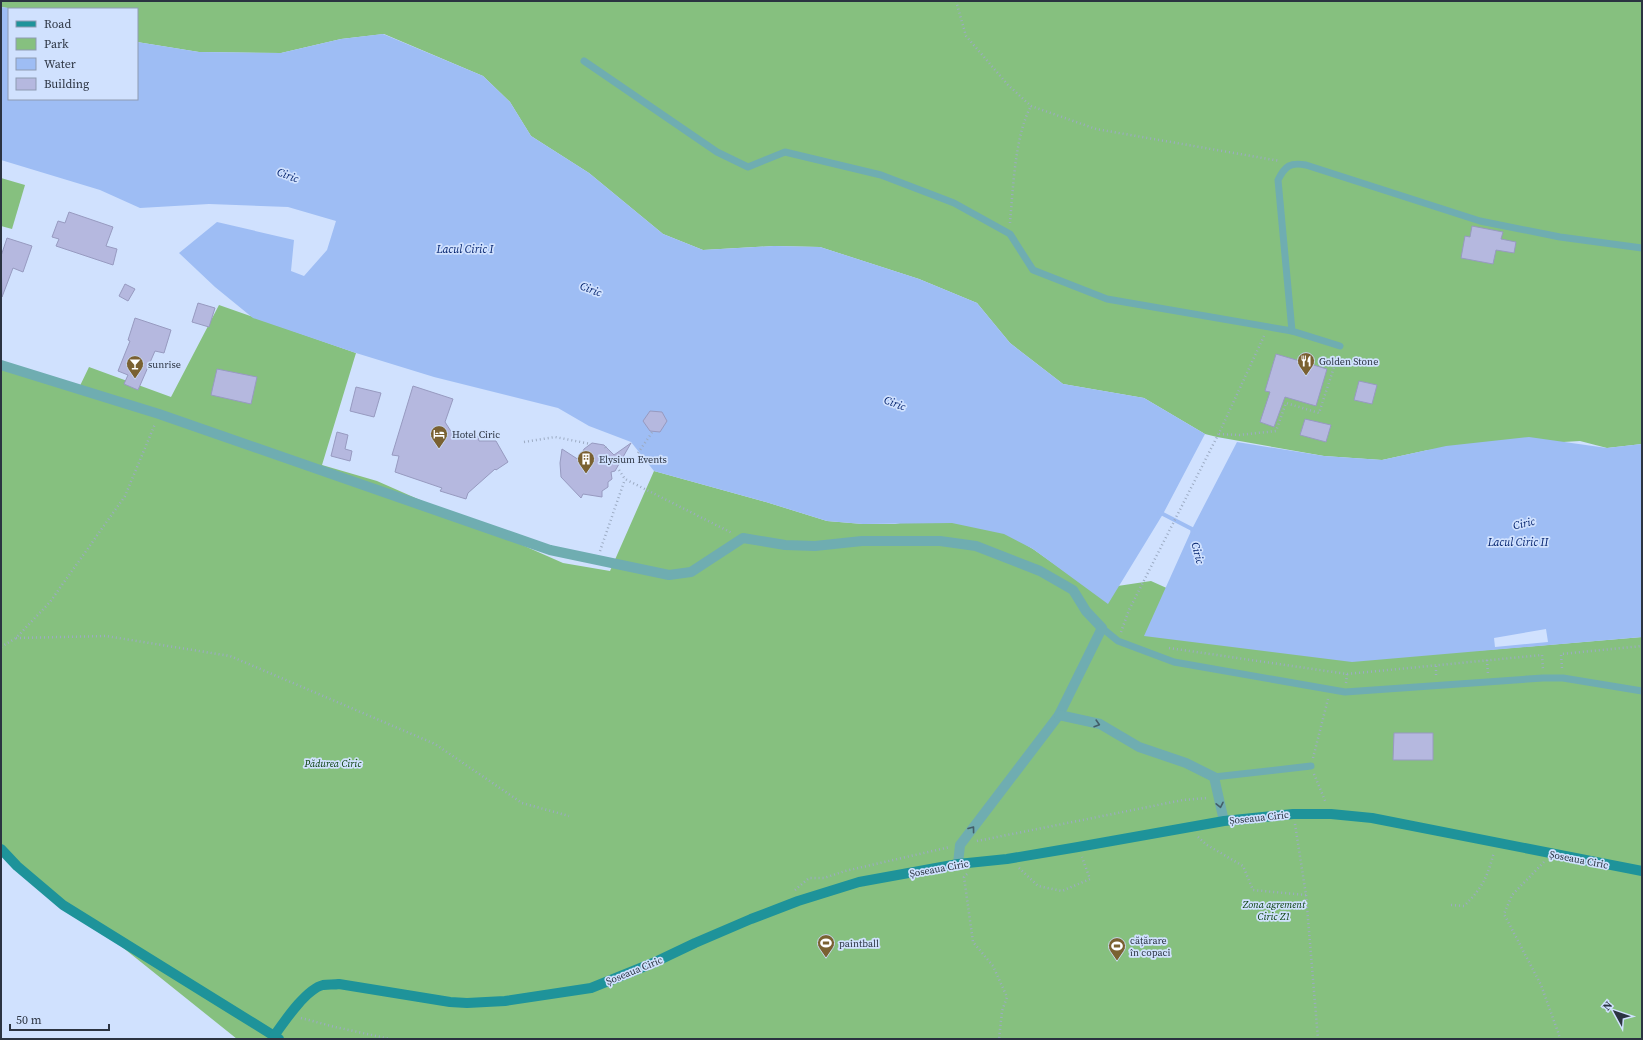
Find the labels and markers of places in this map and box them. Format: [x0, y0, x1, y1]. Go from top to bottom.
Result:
restaurant icon: Golden Stone [1296, 351, 1316, 376]
bar icon: sunrise [125, 354, 145, 379]
place label: Golden Stone [1319, 355, 1378, 368]
place label: sunrise [148, 358, 181, 371]
hotel icon: Hotel Ciric [429, 424, 449, 449]
place label: Hotel Ciric [452, 428, 500, 441]
building icon: Elysium Events [576, 449, 596, 474]
place label: Elysium Events [599, 453, 667, 466]
sports icon: paintball [816, 933, 836, 958]
place label: cățărare în copaci [1130, 934, 1170, 959]
sports icon: cățărare în copaci [1107, 936, 1127, 961]
place label: paintball [839, 937, 879, 950]

